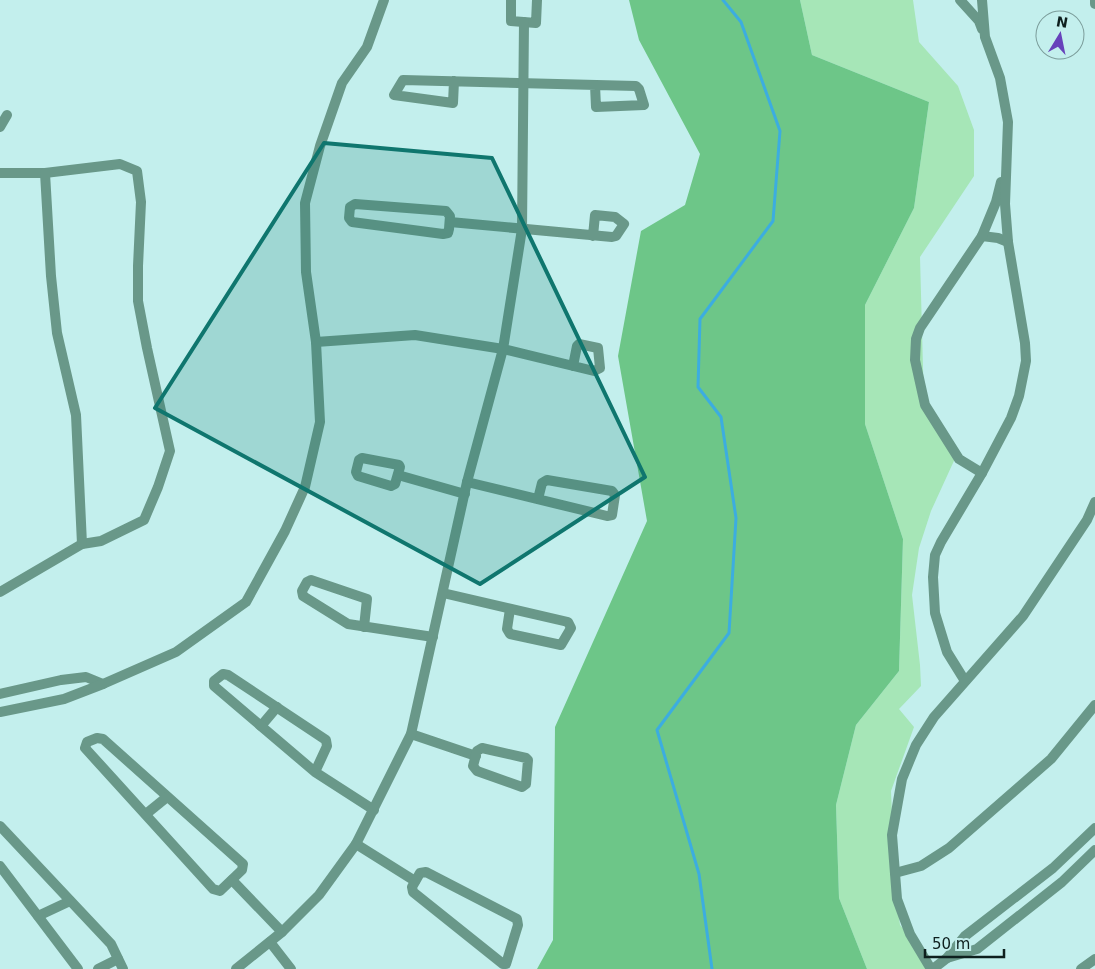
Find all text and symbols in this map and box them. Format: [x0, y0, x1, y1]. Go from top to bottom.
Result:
north arrow [1035, 10, 1085, 60]
text: N [1055, 13, 1069, 31]
scale bar [925, 926, 1004, 958]
text: 50 m [932, 935, 970, 953]

